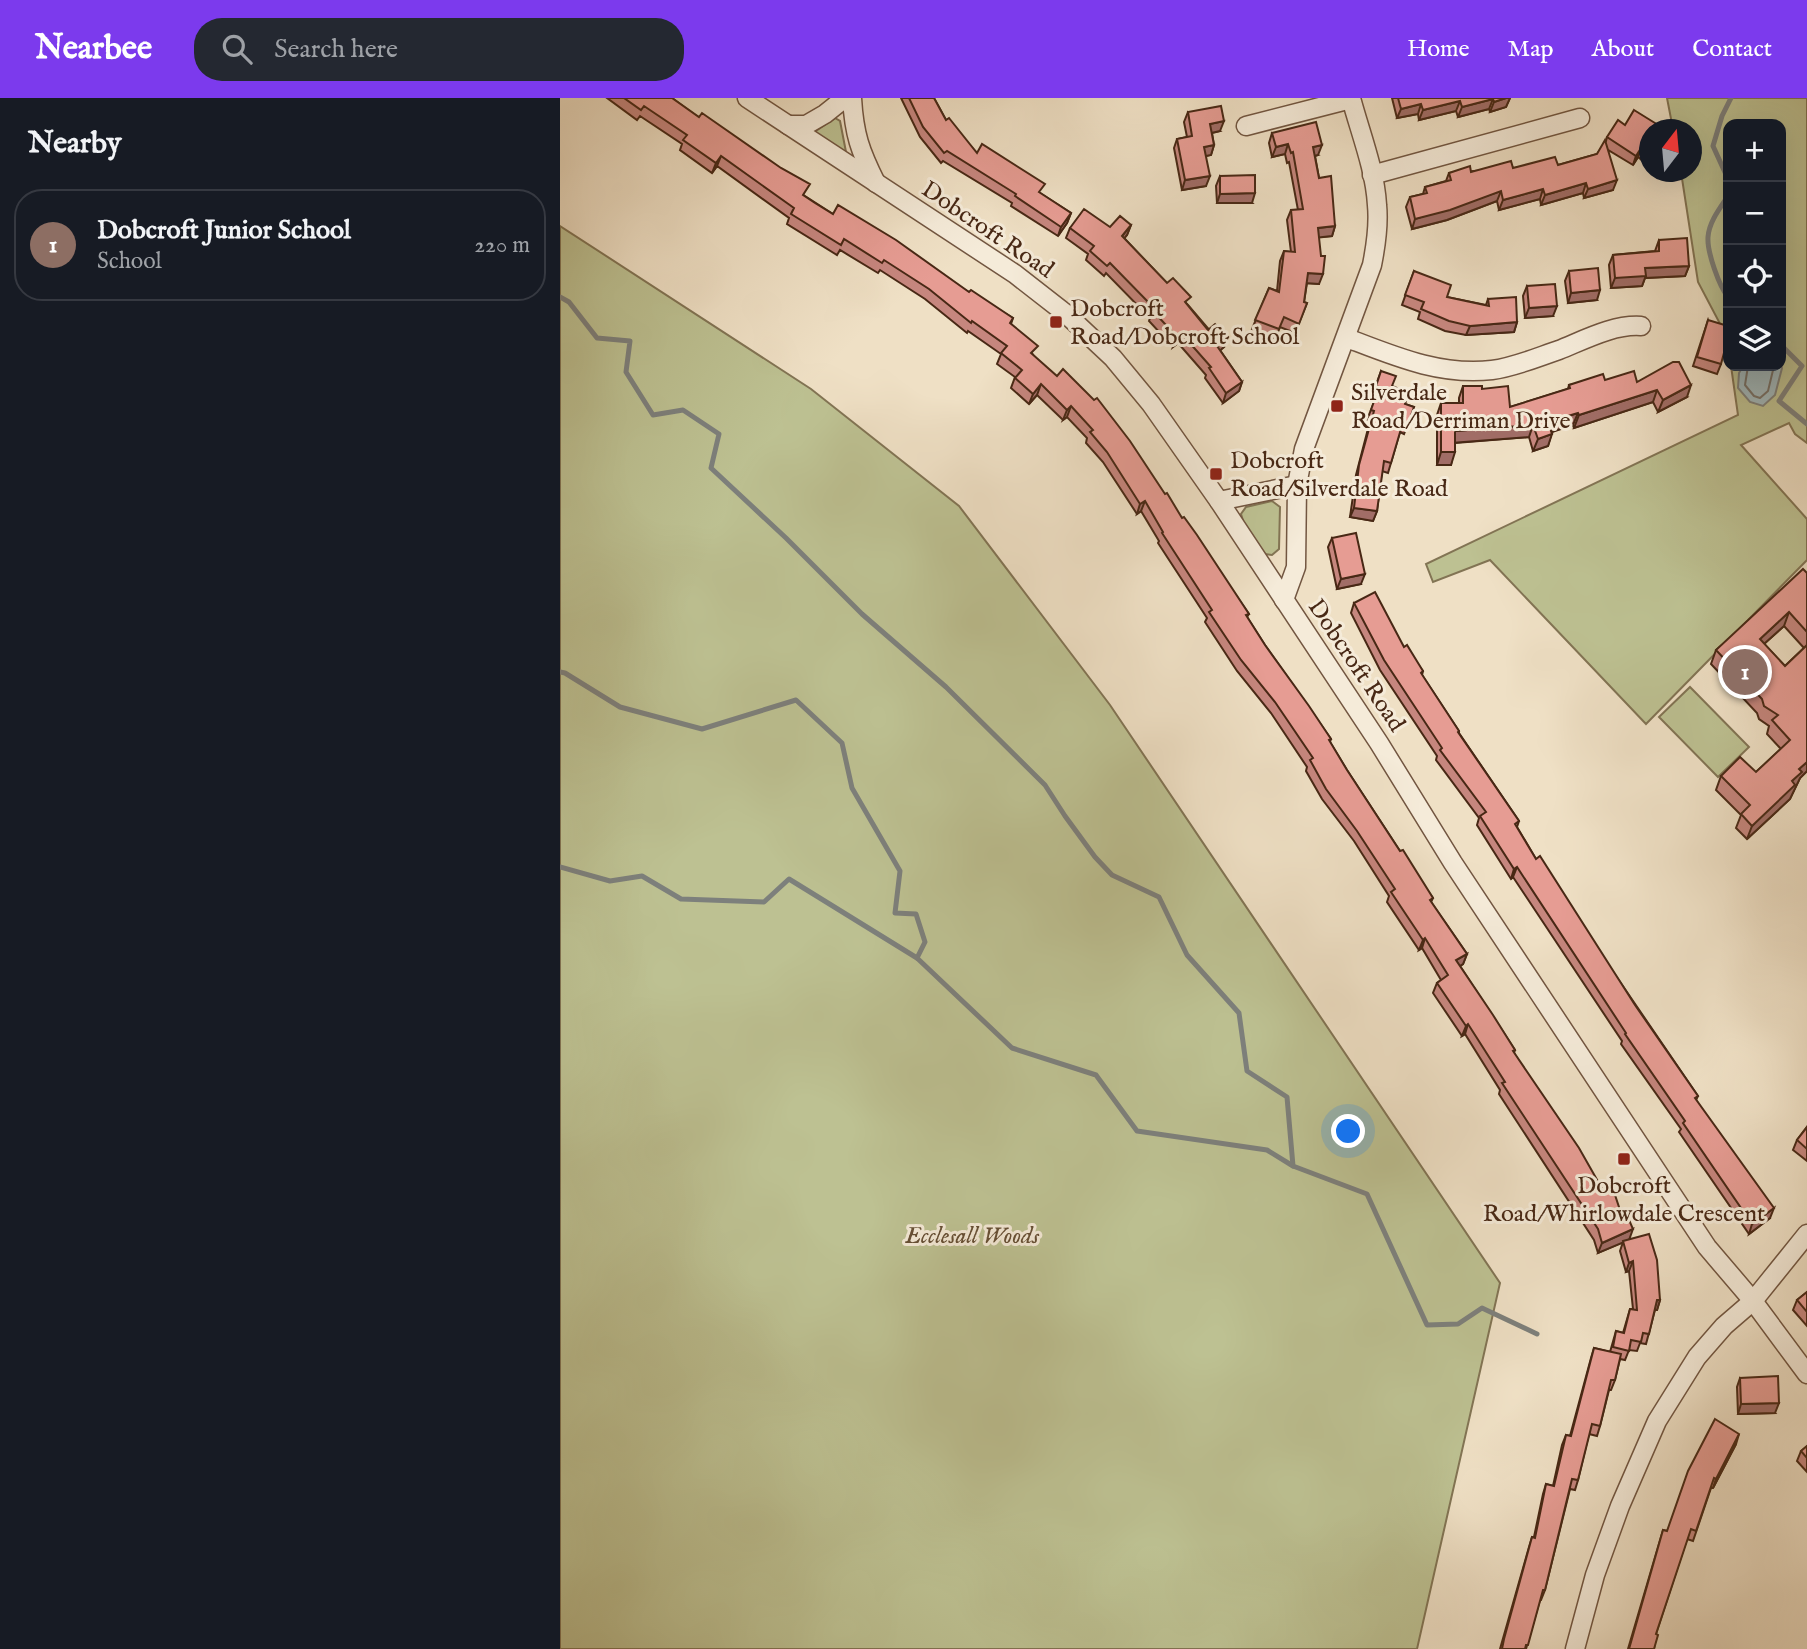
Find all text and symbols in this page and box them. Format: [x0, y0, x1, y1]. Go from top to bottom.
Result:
search box [194, 18, 684, 81]
text: Nearbee [35, 28, 152, 70]
icon: search [218, 30, 256, 68]
text: Search here [274, 33, 398, 66]
text: Home [1407, 34, 1470, 65]
text: Map [1508, 34, 1554, 65]
text: About [1592, 34, 1654, 65]
text: Contact [1692, 34, 1772, 65]
north arrow [1639, 119, 1702, 182]
map controls [1723, 119, 1786, 371]
button: + [1723, 119, 1786, 182]
text: Nearby [28, 125, 121, 163]
street label: Dobcroft Road [915, 174, 1060, 286]
button: − [1723, 182, 1786, 245]
text: Dobcroft Junior School [97, 214, 351, 247]
text: 1 [49, 231, 57, 260]
text: 220 m [474, 231, 530, 260]
button: locate [1723, 245, 1786, 308]
text: School [97, 247, 162, 276]
place label: Dobcroft Road/Dobcroft School [1070, 294, 1300, 353]
button: layers [1723, 308, 1786, 371]
marker: Dobcroft Road/Dobcroft School [1048, 314, 1064, 330]
place label: Silverdale Road/Derriman Drive [1351, 378, 1571, 437]
marker: Silverdale Road/Derriman Drive [1329, 398, 1345, 414]
place label: Dobcroft Road/Silverdale Road [1230, 446, 1448, 505]
marker: Dobcroft Road/Silverdale Road [1208, 466, 1224, 482]
street label: Dobcroft Road [1300, 594, 1412, 738]
pin: 1 [1722, 646, 1768, 698]
your location [1331, 1114, 1365, 1148]
marker: Dobcroft Road/Whirlowdale Crescent [1616, 1151, 1632, 1167]
place label: Dobcroft Road/Whirlowdale Crescent [1483, 1171, 1765, 1230]
park label: Ecclesall Woods [904, 1221, 1040, 1252]

